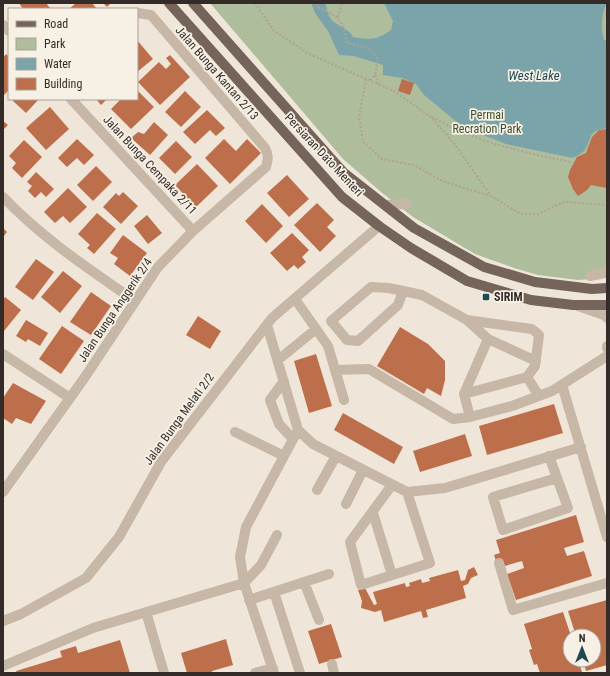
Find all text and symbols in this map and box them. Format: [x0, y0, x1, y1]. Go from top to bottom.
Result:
legend [8, 8, 138, 100]
text: Road [44, 17, 68, 31]
street label: Jalan Bunga Kantan 2/13 [173, 23, 261, 123]
text: Park [44, 37, 66, 51]
text: Water [44, 57, 72, 71]
water label: West Lake [508, 68, 560, 83]
text: Building [44, 77, 82, 91]
park label: Permai Recration Park [453, 108, 522, 136]
street label: Persiaran Dato Menteri [282, 111, 366, 199]
street label: Jalan Bunga Cempaka 2/11 [100, 113, 200, 217]
street label: Jalan Bunga Anggerik 2/4 [75, 255, 155, 365]
place label: SIRIM [494, 290, 523, 304]
marker: SIRIM [481, 292, 491, 302]
street label: Jalan Bunga Melati 2/2 [141, 370, 217, 468]
north arrow [562, 628, 602, 668]
text: N [579, 632, 586, 645]

